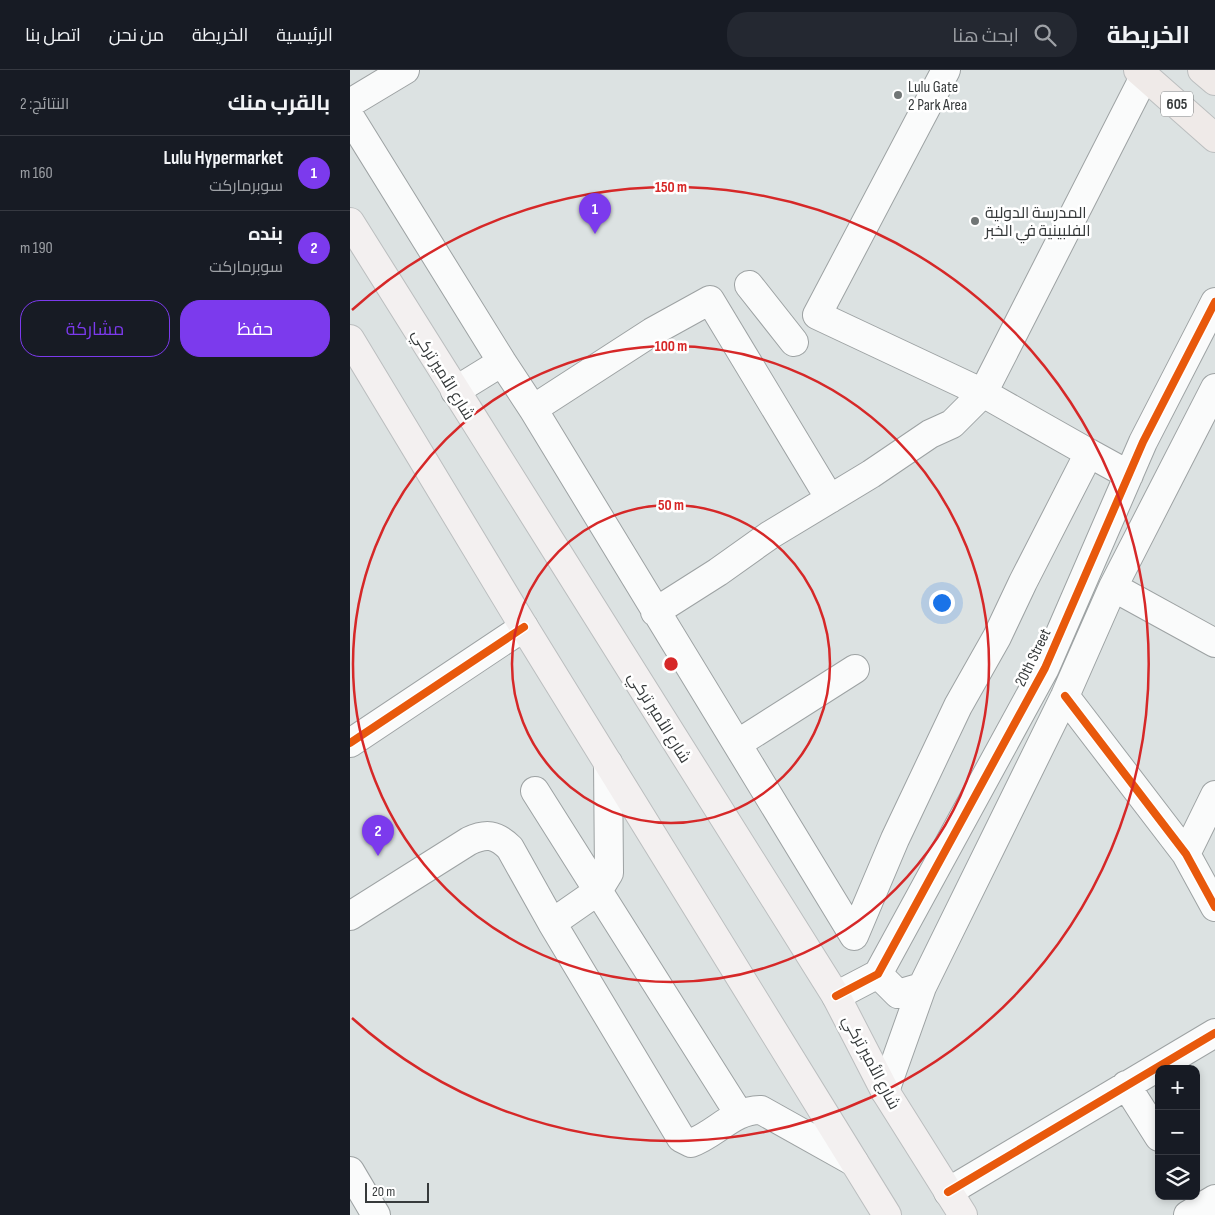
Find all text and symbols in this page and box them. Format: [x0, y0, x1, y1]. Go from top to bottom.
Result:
search box [727, 12, 1077, 57]
icon: search [1031, 21, 1059, 49]
text: الخريطة [1107, 21, 1190, 50]
text: اتصل بنا [25, 25, 81, 46]
text: من نحن [109, 25, 164, 46]
text: الخريطة [192, 25, 248, 46]
text: الرئيسية [276, 25, 333, 46]
text: ابحث هنا [952, 25, 1019, 48]
place label: Lulu Gate 2 Park Area [908, 78, 967, 115]
marker: Lulu Gate 2 Park Area [892, 89, 904, 101]
text: بالقرب منك [228, 91, 330, 116]
road number: 605 [1161, 92, 1193, 116]
text: النتائج: 2 [20, 95, 69, 114]
text: Lulu Hypermarket [164, 147, 283, 170]
text: 160 m [20, 164, 53, 183]
text: 1 [311, 164, 317, 183]
text: سوبرماركت [209, 177, 283, 196]
text: 150 m [655, 178, 687, 197]
pin: 1 [579, 193, 611, 234]
place label: المدرسة الدولية الفلبينية في الخبر [984, 204, 1091, 244]
marker: المدرسة الدولية الفلبينية في الخبر [969, 215, 981, 227]
text: بنده [248, 223, 283, 246]
text: 190 m [20, 239, 53, 258]
text: 2 [311, 239, 318, 258]
text: سوبرماركت [209, 258, 283, 277]
button: مشاركة [20, 300, 170, 357]
button: حفظ [180, 300, 330, 357]
street label: شارع الأمير تركي [405, 326, 478, 425]
text: 100 m [655, 337, 687, 356]
text: 50 m [658, 496, 684, 515]
your location [929, 590, 955, 616]
street label: 20th Street [1011, 626, 1055, 690]
centre of rings [662, 655, 680, 673]
street label: شارع الأمير تركي [621, 669, 694, 768]
pin: 2 [362, 815, 394, 856]
street label: شارع الأمير تركي [835, 1012, 903, 1114]
map controls [1155, 1065, 1200, 1200]
button: + [1155, 1065, 1200, 1110]
button: − [1155, 1110, 1200, 1155]
button: layers [1155, 1155, 1200, 1200]
scale bar [365, 1180, 429, 1203]
text: 20 m [372, 1183, 395, 1200]

